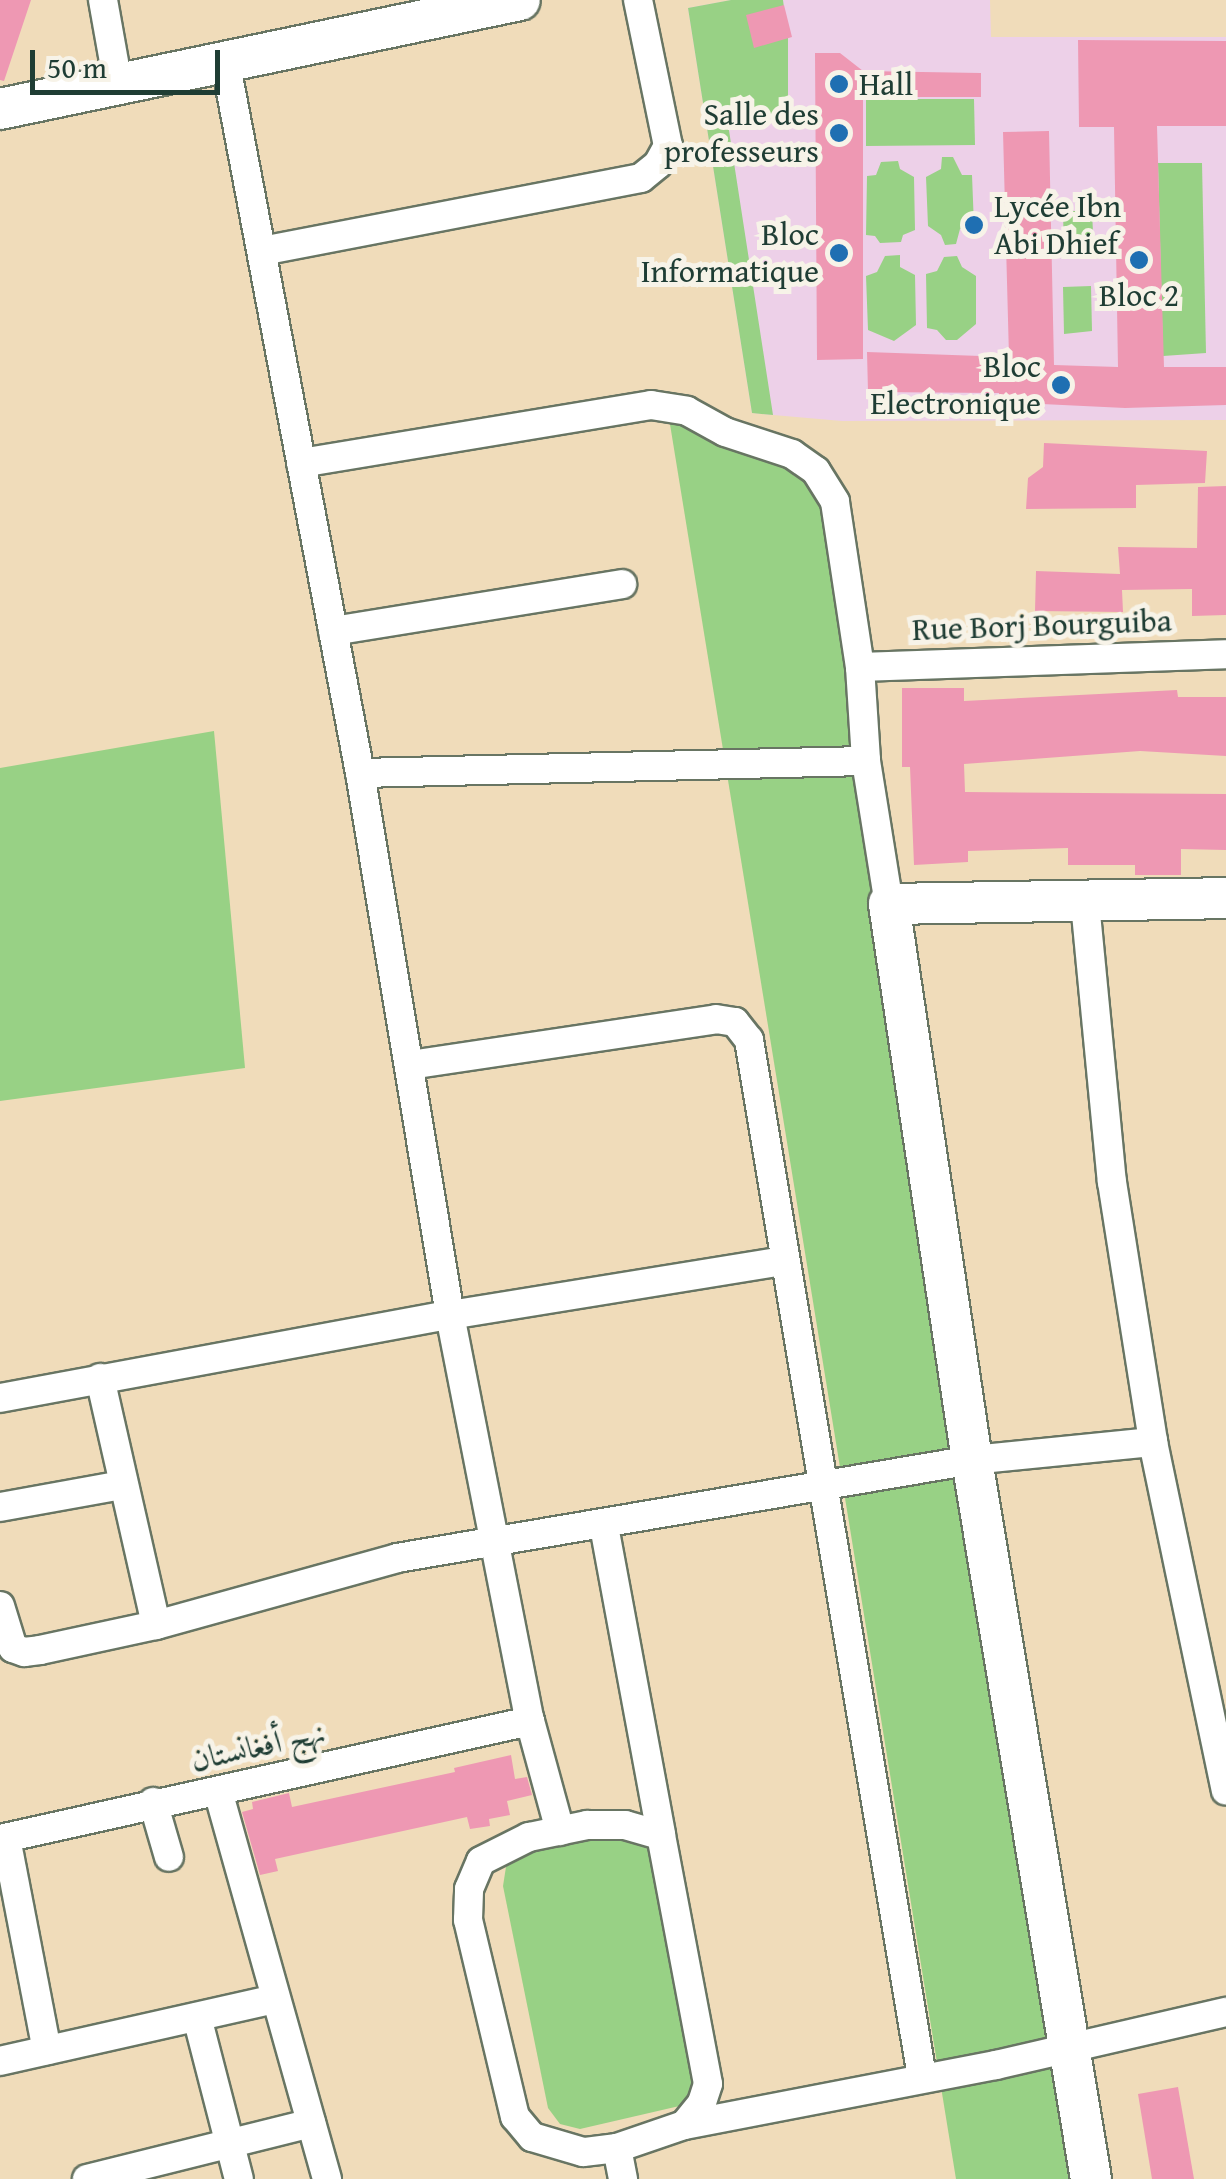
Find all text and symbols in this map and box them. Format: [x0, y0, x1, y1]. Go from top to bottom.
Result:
scale bar [35, 30, 225, 92]
text: 50 m [47, 45, 107, 89]
place label: Hall [859, 65, 913, 103]
marker: Hall [828, 73, 850, 95]
place label: Salle des professeurs [664, 96, 819, 171]
marker: Salle des professeurs [828, 122, 850, 144]
place label: Lycée Ibn Abi Dhief [994, 188, 1121, 263]
marker: Lycée Ibn Abi Dhief [963, 214, 985, 236]
place label: Bloc Informatique [641, 216, 819, 291]
marker: Bloc Informatique [828, 242, 850, 264]
marker: Bloc 2 [1128, 249, 1150, 271]
place label: Bloc 2 [1099, 276, 1179, 314]
place label: Bloc Electronique [870, 348, 1041, 423]
marker: Bloc Electronique [1050, 374, 1072, 396]
street label: Rue Borj Bourguiba [911, 601, 1173, 649]
street label: نهج أفغانستان [187, 1713, 329, 1779]

